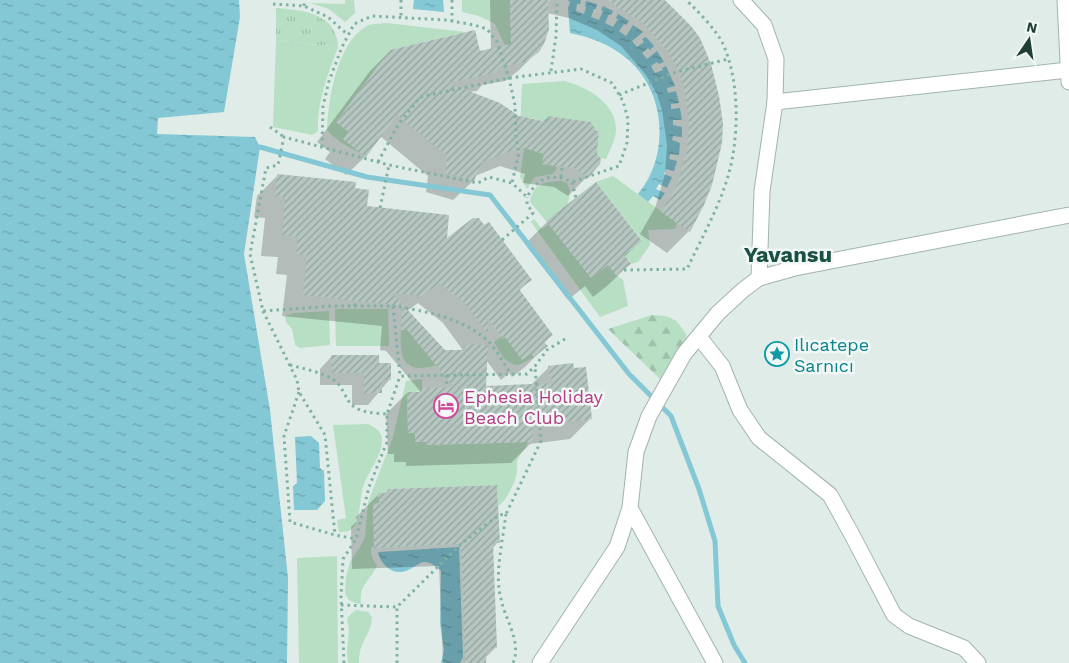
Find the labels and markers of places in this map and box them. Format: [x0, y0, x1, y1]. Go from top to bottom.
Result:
place label: Ilıcatepe Sarnıcı [794, 334, 869, 376]
place icon: Ilıcatepe Sarnıcı [764, 341, 790, 367]
place label: Ephesia Holiday Beach Club [464, 386, 604, 428]
hotel icon: Ephesia Holiday Beach Club [433, 393, 459, 419]

